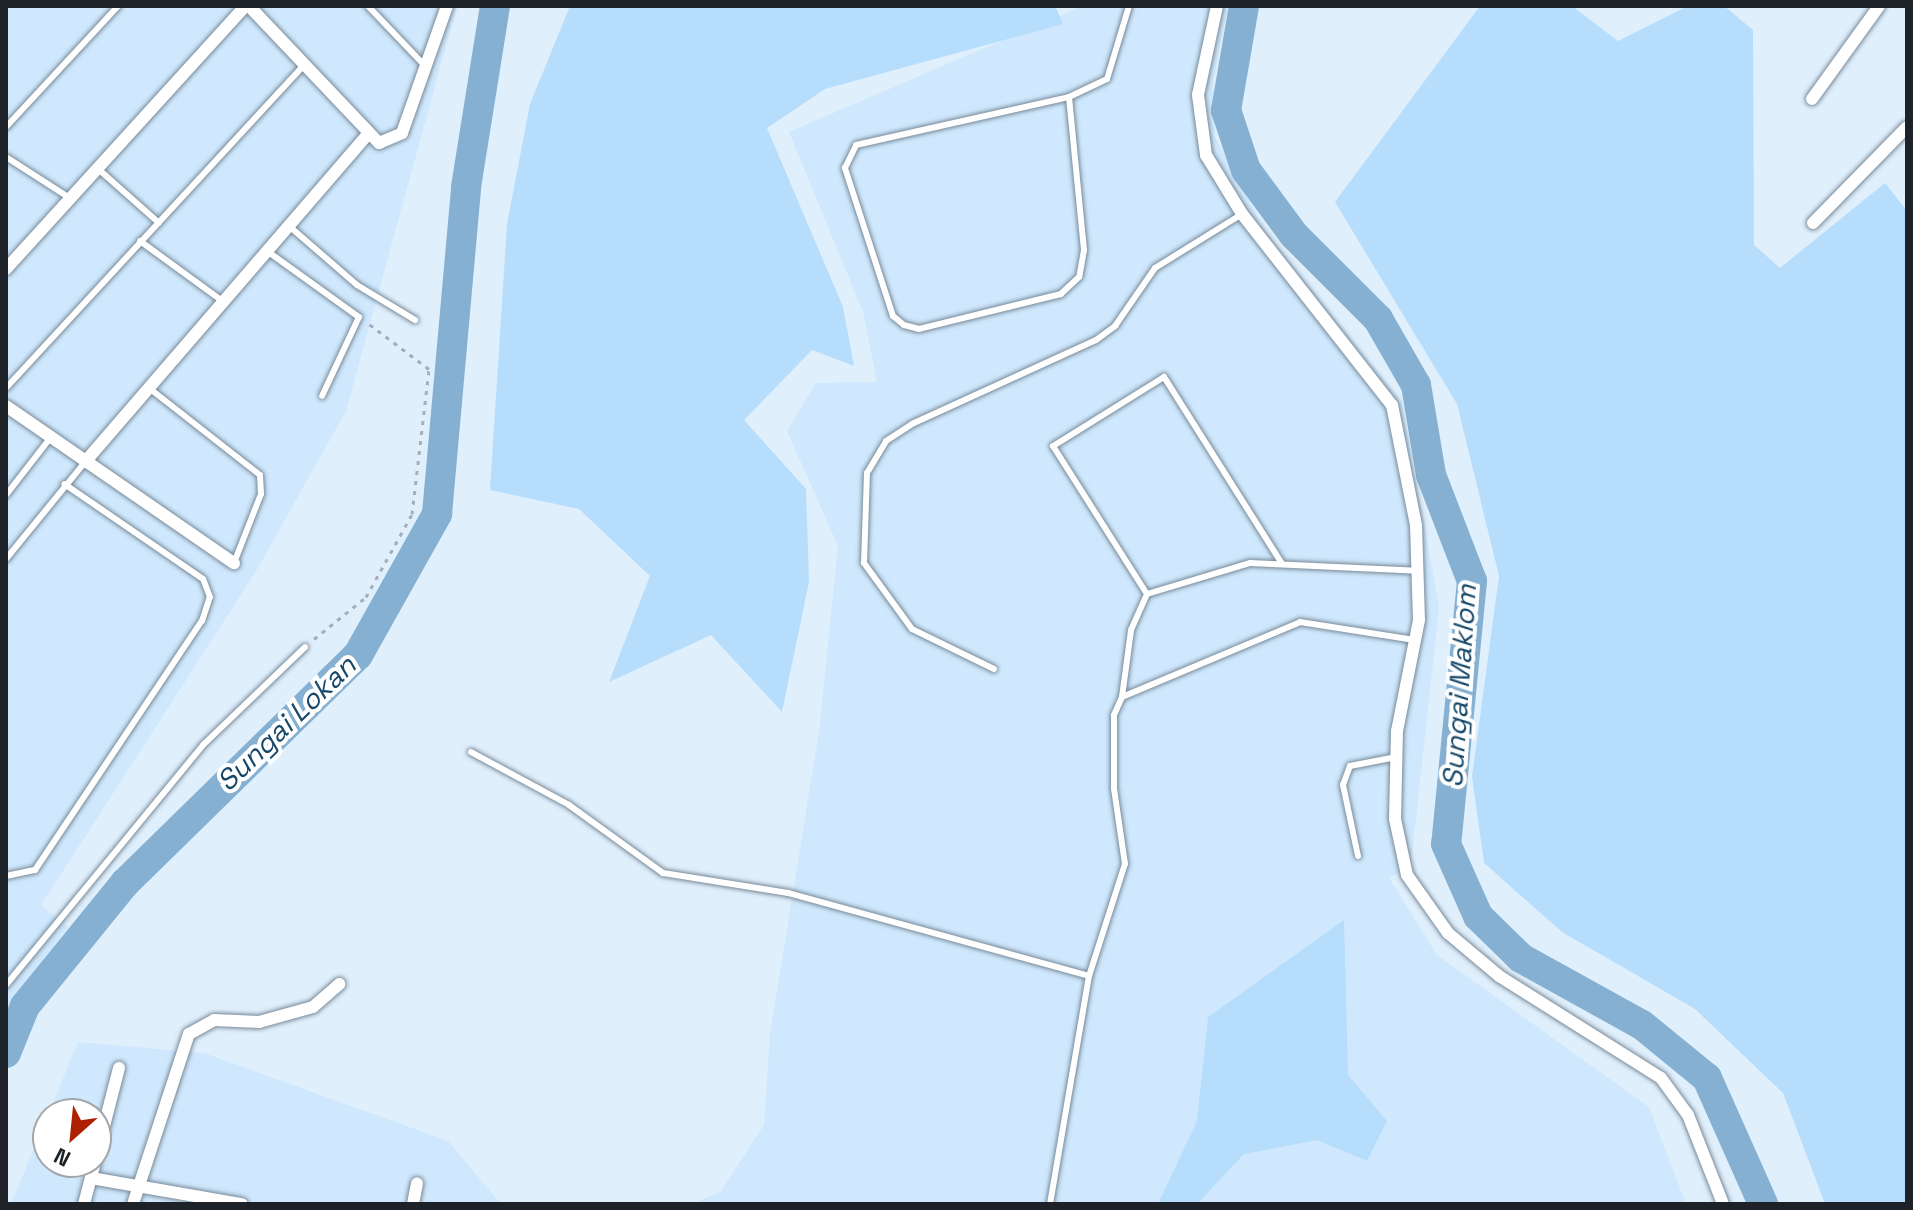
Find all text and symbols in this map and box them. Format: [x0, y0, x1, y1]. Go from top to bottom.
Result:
water label: Sungai Maklom [1435, 583, 1483, 789]
water label: Sungai Lokan [210, 648, 362, 798]
north arrow [32, 1098, 112, 1178]
text: N [49, 1142, 75, 1173]

